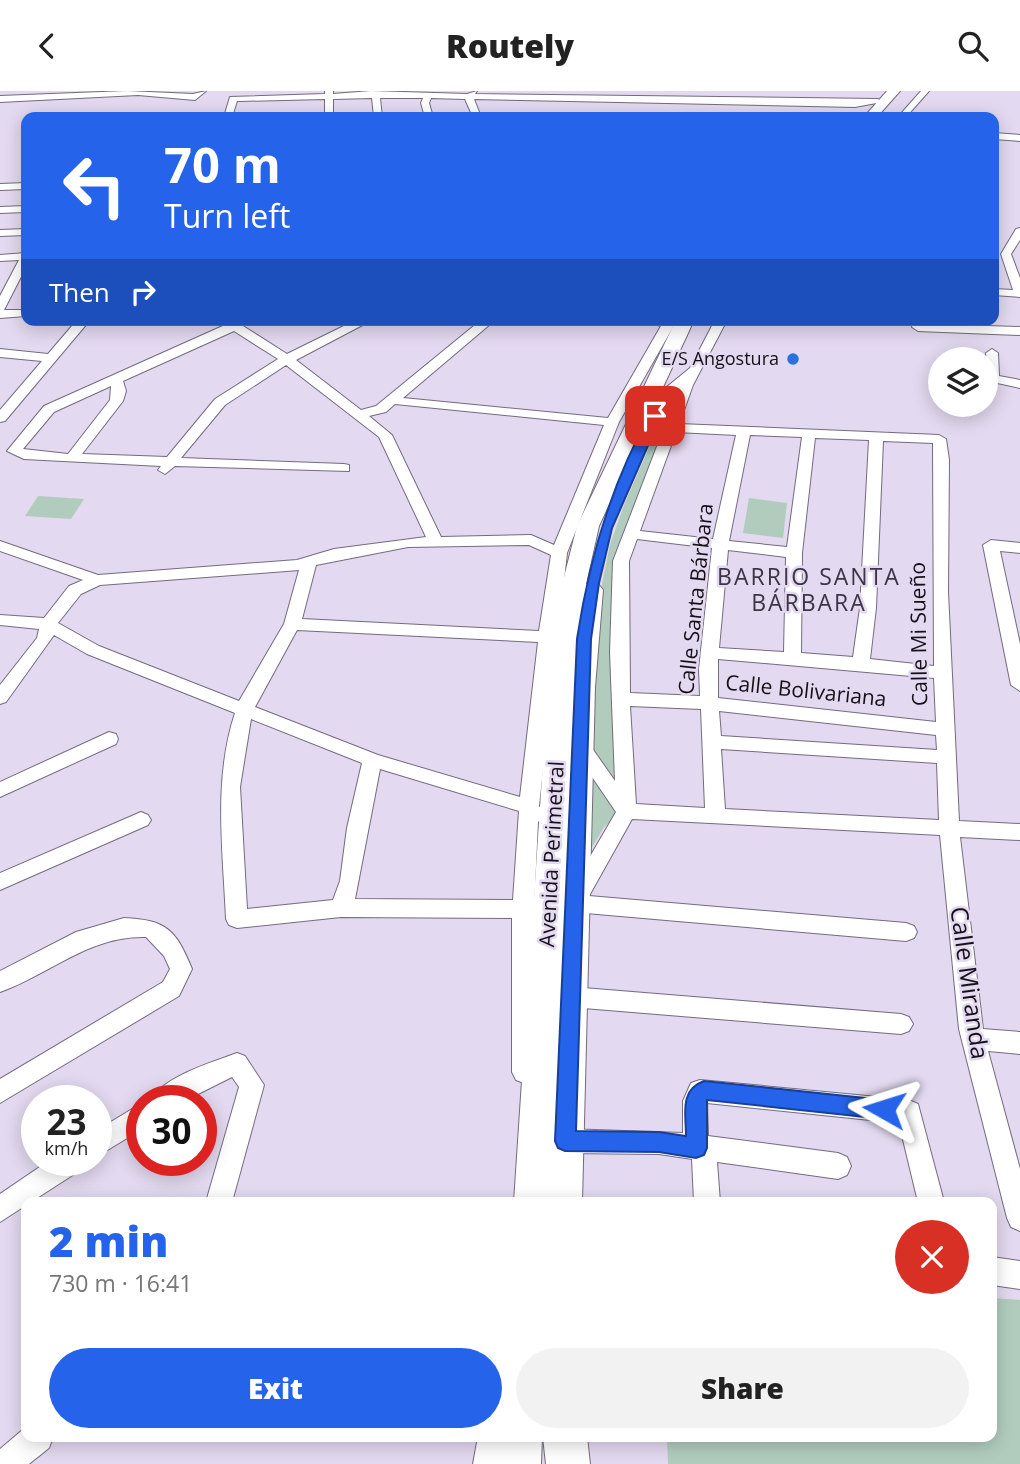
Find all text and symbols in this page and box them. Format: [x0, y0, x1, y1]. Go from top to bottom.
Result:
text: Routely [446, 24, 574, 67]
icon: back [28, 27, 66, 65]
icon: search [954, 27, 992, 65]
text: 70 m [164, 131, 281, 197]
icon: left [49, 140, 140, 231]
text: Turn left [164, 194, 290, 237]
icon: right [124, 273, 162, 311]
text: Then [49, 274, 110, 310]
place label: E/S Angostura [661, 346, 779, 370]
map controls [928, 347, 998, 417]
button: layers [928, 347, 998, 417]
marker: E/S Angostura [785, 351, 801, 367]
pin [625, 386, 685, 446]
icon: arrive [636, 397, 674, 435]
street label: Calle Santa Bárbara [671, 502, 719, 696]
district label: BARRIO SANTA BÁRBARA [717, 560, 901, 618]
street label: Calle Mi Sueño [903, 562, 933, 706]
street label: Calle Bolivariana [724, 668, 888, 712]
street label: Avenida Perimetral [532, 760, 570, 948]
street label: Calle Miranda [943, 904, 998, 1061]
position arrow [847, 1072, 921, 1146]
speed limit sign: 30 [126, 1085, 217, 1176]
text: 23 [46, 1098, 87, 1145]
text: km/h [45, 1136, 88, 1160]
text: 2 min [49, 1212, 168, 1269]
button: close [895, 1220, 969, 1294]
text: 730 m · 16:41 [49, 1267, 192, 1299]
button: Exit [49, 1348, 502, 1428]
button: Share [516, 1348, 969, 1428]

